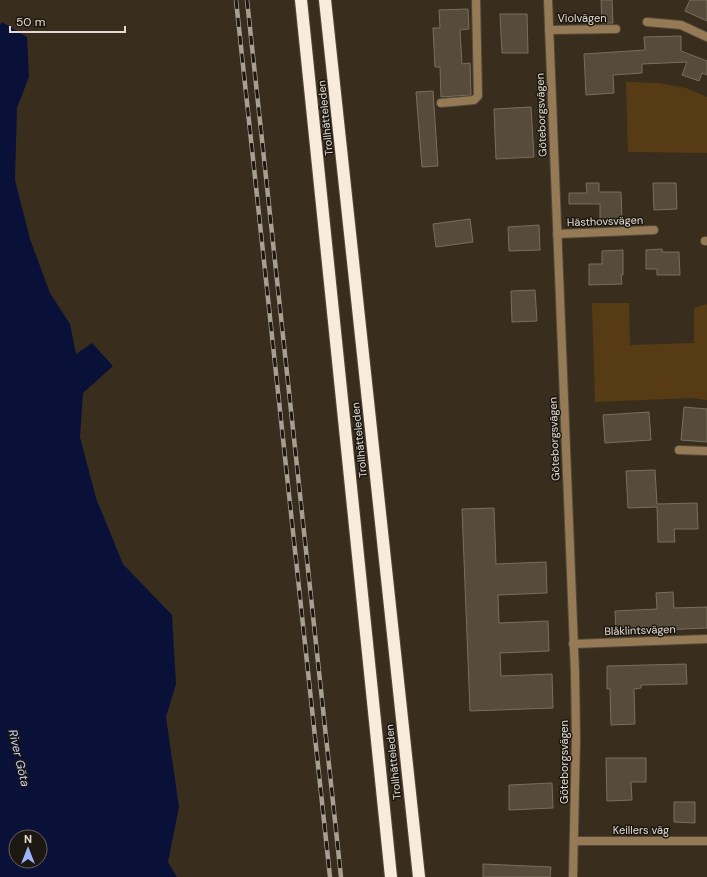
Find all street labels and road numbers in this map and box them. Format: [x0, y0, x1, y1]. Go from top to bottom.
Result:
street label: Violvägen [558, 11, 606, 25]
street label: Göteborgsvägen [533, 73, 549, 157]
street label: Trollhätteleden [314, 80, 336, 156]
street label: Hästhovsvägen [567, 213, 643, 229]
street label: Göteborgsvägen [546, 397, 562, 481]
street label: Trollhätteleden [348, 402, 370, 478]
street label: Blåklintsvägen [604, 622, 676, 638]
street label: Göteborgsvägen [557, 720, 571, 804]
street label: Trollhätteleden [382, 724, 404, 800]
street label: Keillers väg [613, 823, 669, 837]

